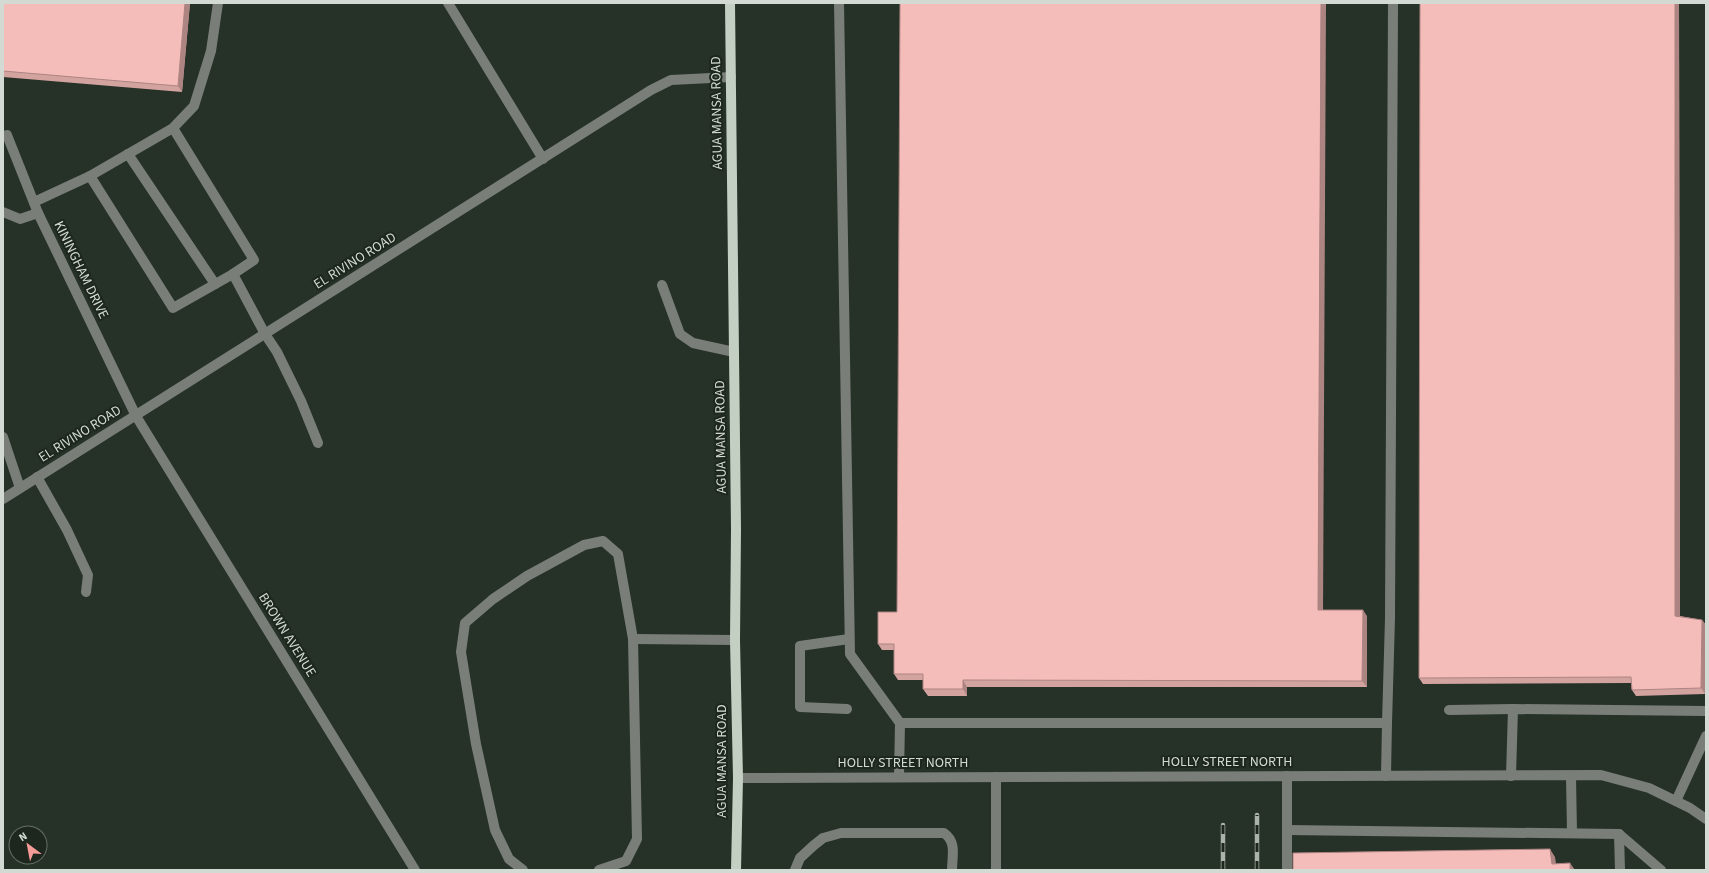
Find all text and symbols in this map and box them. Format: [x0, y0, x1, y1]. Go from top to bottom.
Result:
street label: AGUA MANSA ROAD [706, 56, 728, 170]
street label: KININGHAM DRIVE [49, 218, 113, 322]
street label: EL RIVINO ROAD [310, 228, 400, 294]
street label: AGUA MANSA ROAD [710, 380, 732, 494]
street label: EL RIVINO ROAD [35, 401, 125, 467]
street label: BROWN AVENUE [253, 589, 321, 681]
street label: AGUA MANSA ROAD [712, 704, 732, 818]
street label: HOLLY STREET NORTH [1162, 752, 1292, 772]
street label: HOLLY STREET NORTH [838, 753, 968, 773]
north arrow [8, 825, 48, 865]
text: N [16, 829, 30, 845]

